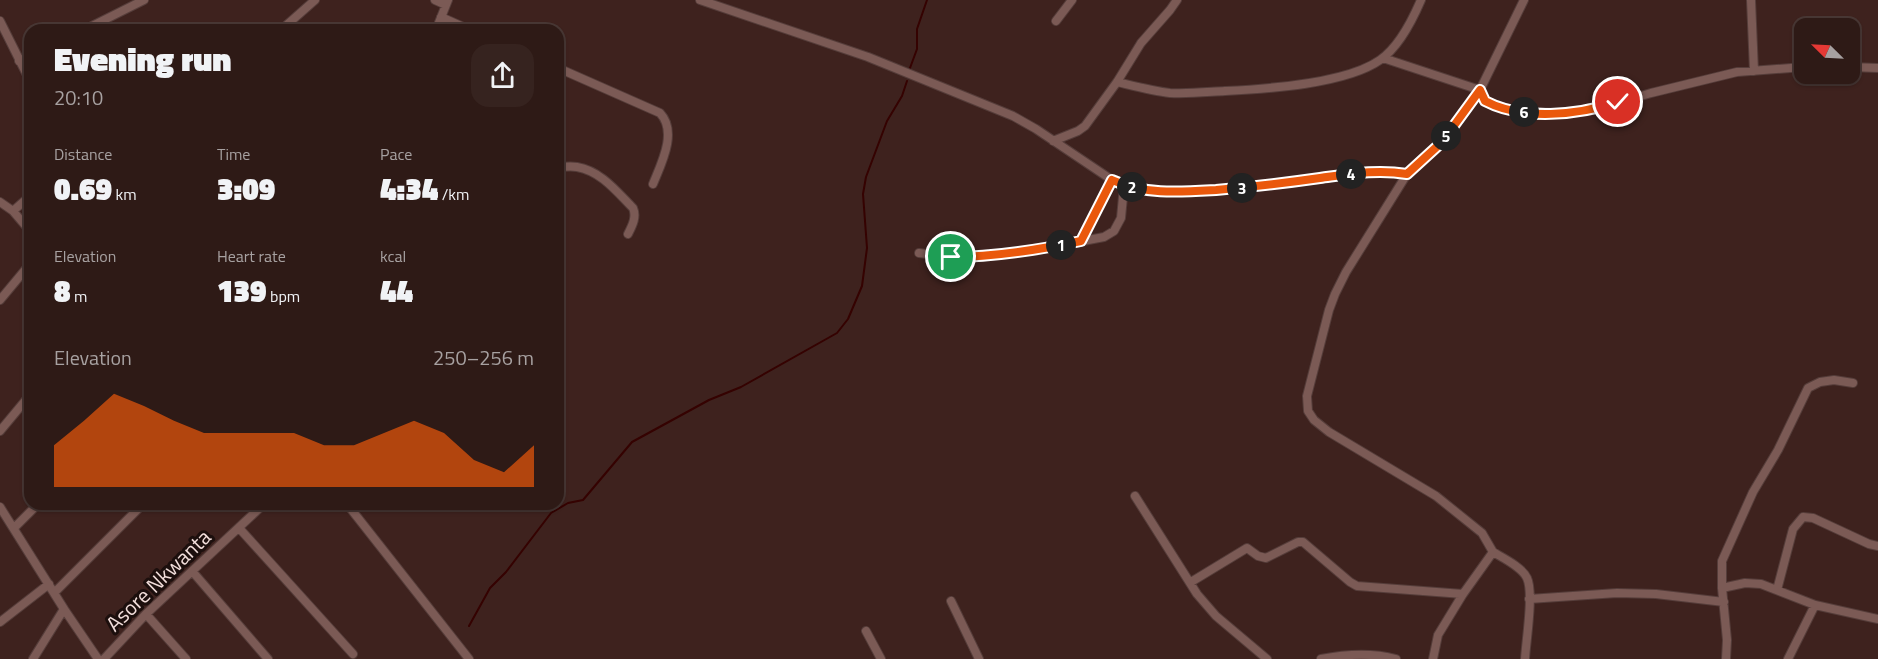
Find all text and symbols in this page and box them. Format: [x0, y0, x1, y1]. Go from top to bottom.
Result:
north arrow [1794, 18, 1860, 84]
map controls [1794, 18, 1860, 84]
text: Evening run [54, 34, 231, 84]
button: share [471, 44, 534, 107]
pin [1592, 76, 1643, 127]
text: 20:10 [54, 82, 103, 113]
icon: check [1601, 85, 1634, 118]
pin: 6 [1509, 97, 1539, 127]
text: 6 [1520, 100, 1528, 124]
pin: 5 [1431, 121, 1461, 151]
text: 5 [1442, 124, 1450, 148]
text: Distance [54, 142, 112, 166]
text: Time [217, 142, 250, 166]
text: Pace [380, 142, 412, 166]
pin: 4 [1336, 159, 1366, 189]
text: 4 [1347, 162, 1355, 186]
text: 0.69 [54, 166, 112, 212]
text: 3:09 [217, 166, 275, 212]
text: 4:34 [380, 166, 438, 212]
pin: 2 [1117, 172, 1147, 202]
pin: 3 [1227, 173, 1257, 203]
text: 2 [1128, 175, 1136, 199]
text: 3 [1238, 176, 1246, 200]
text: km [112, 182, 137, 206]
text: /km [438, 182, 469, 206]
pin: 1 [1046, 230, 1076, 260]
pin [925, 231, 976, 282]
text: 1 [1057, 233, 1065, 257]
icon: arrive [934, 240, 967, 273]
text: Elevation [54, 244, 116, 268]
text: Heart rate [217, 244, 286, 268]
text: kcal [380, 244, 406, 268]
text: 8 [54, 268, 71, 314]
text: 139 [217, 268, 267, 314]
text: 44 [380, 268, 413, 314]
text: m [71, 284, 87, 308]
text: bpm [267, 284, 300, 308]
text: Elevation [54, 342, 132, 373]
text: 250–256 m [433, 342, 534, 373]
street label: Asore Nkwanta [98, 521, 218, 639]

